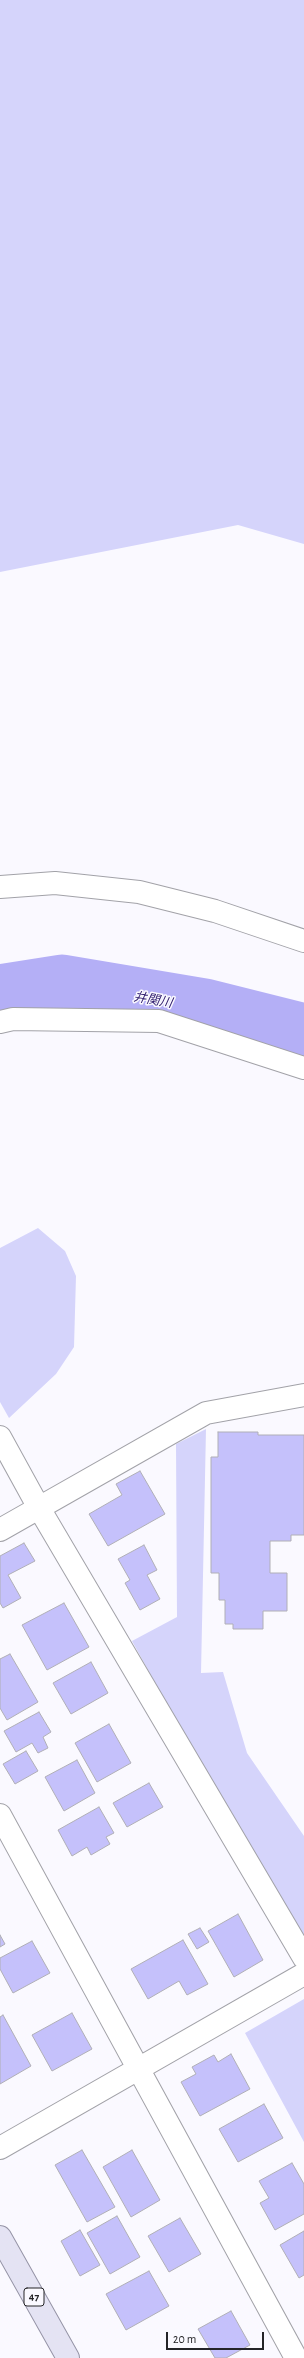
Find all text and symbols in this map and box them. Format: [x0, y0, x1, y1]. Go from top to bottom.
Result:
water label: 井関川 [132, 989, 174, 1011]
road number: 47 [24, 2288, 44, 2306]
scale bar [168, 2324, 266, 2350]
text: 20 m [173, 2333, 196, 2345]

